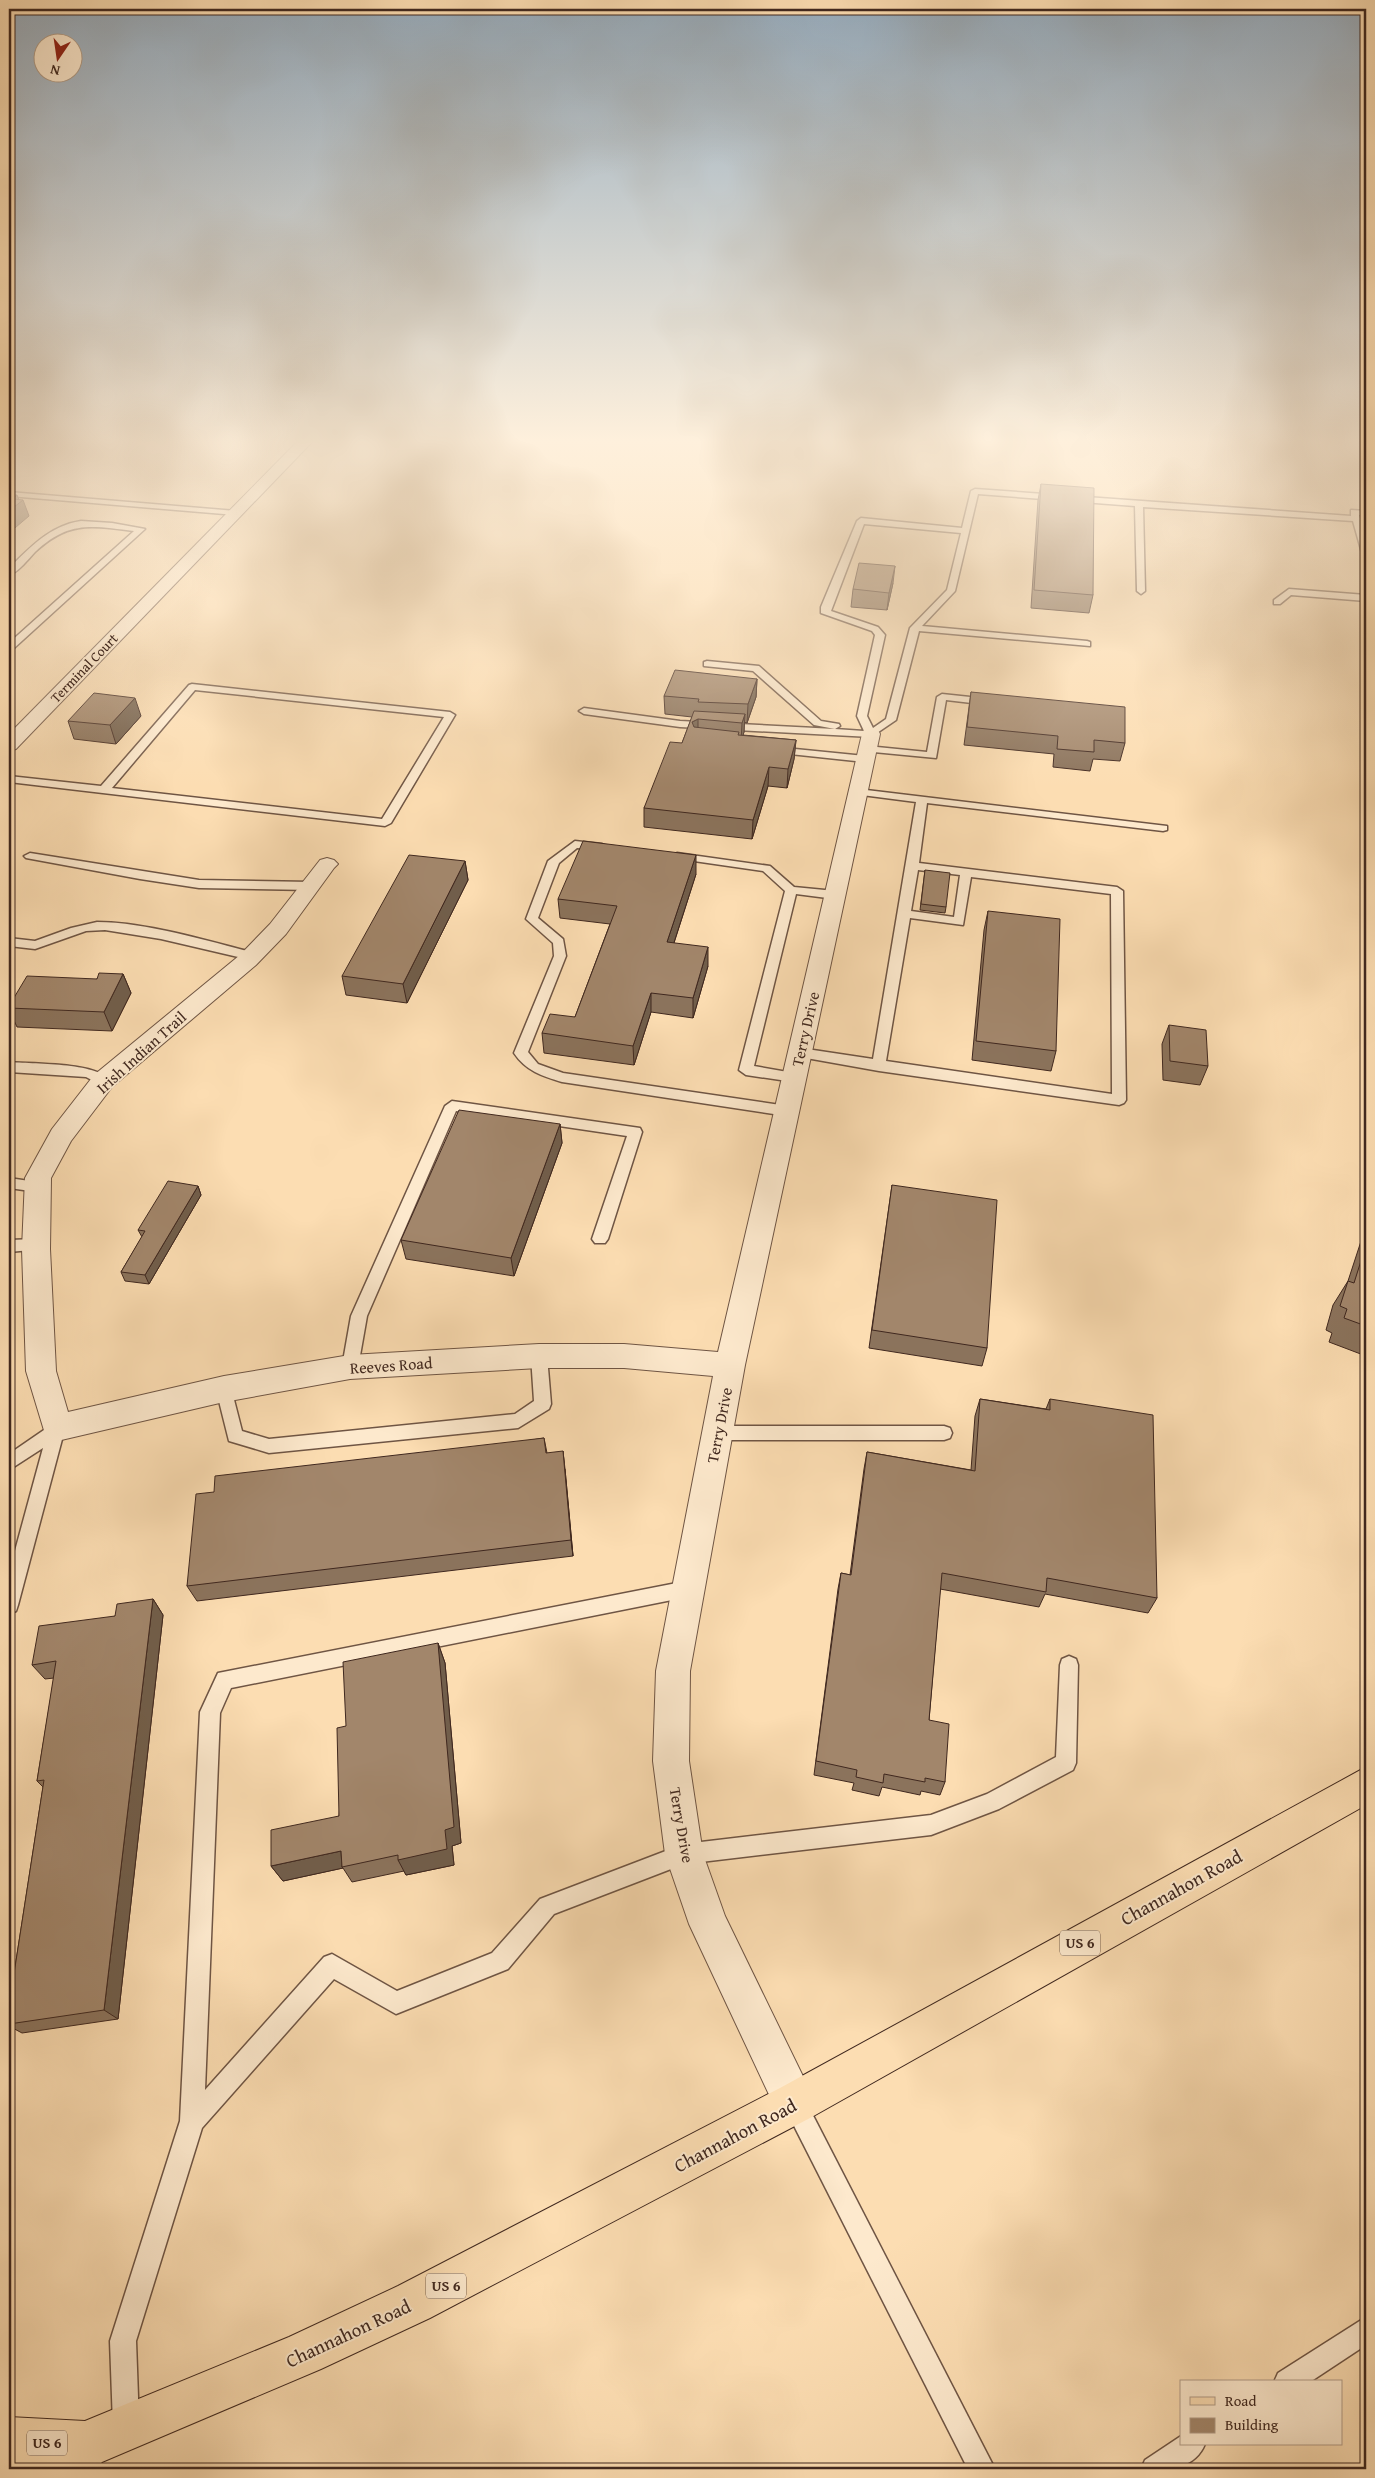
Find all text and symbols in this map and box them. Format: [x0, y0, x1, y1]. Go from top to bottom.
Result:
north arrow [32, 32, 82, 82]
text: N [48, 60, 62, 81]
street label: Terminal Court [46, 629, 122, 707]
street label: Terry Drive [785, 989, 825, 1069]
street label: Irish Indian Trail [91, 1005, 192, 1099]
street label: Reeves Road [349, 1350, 434, 1380]
street label: Terry Drive [700, 1385, 738, 1465]
street label: Terry Drive [664, 1785, 700, 1865]
street label: Channahon Road [1115, 1842, 1248, 1932]
road number: US 6 [1060, 1930, 1100, 1956]
street label: Channahon Road [669, 2090, 802, 2179]
road number: US 6 [426, 2274, 466, 2298]
street label: Channahon Road [281, 2291, 416, 2374]
legend [1180, 2380, 1342, 2446]
text: Road [1225, 2390, 1256, 2411]
text: Building [1225, 2414, 1279, 2435]
road number: US 6 [27, 2430, 67, 2456]

